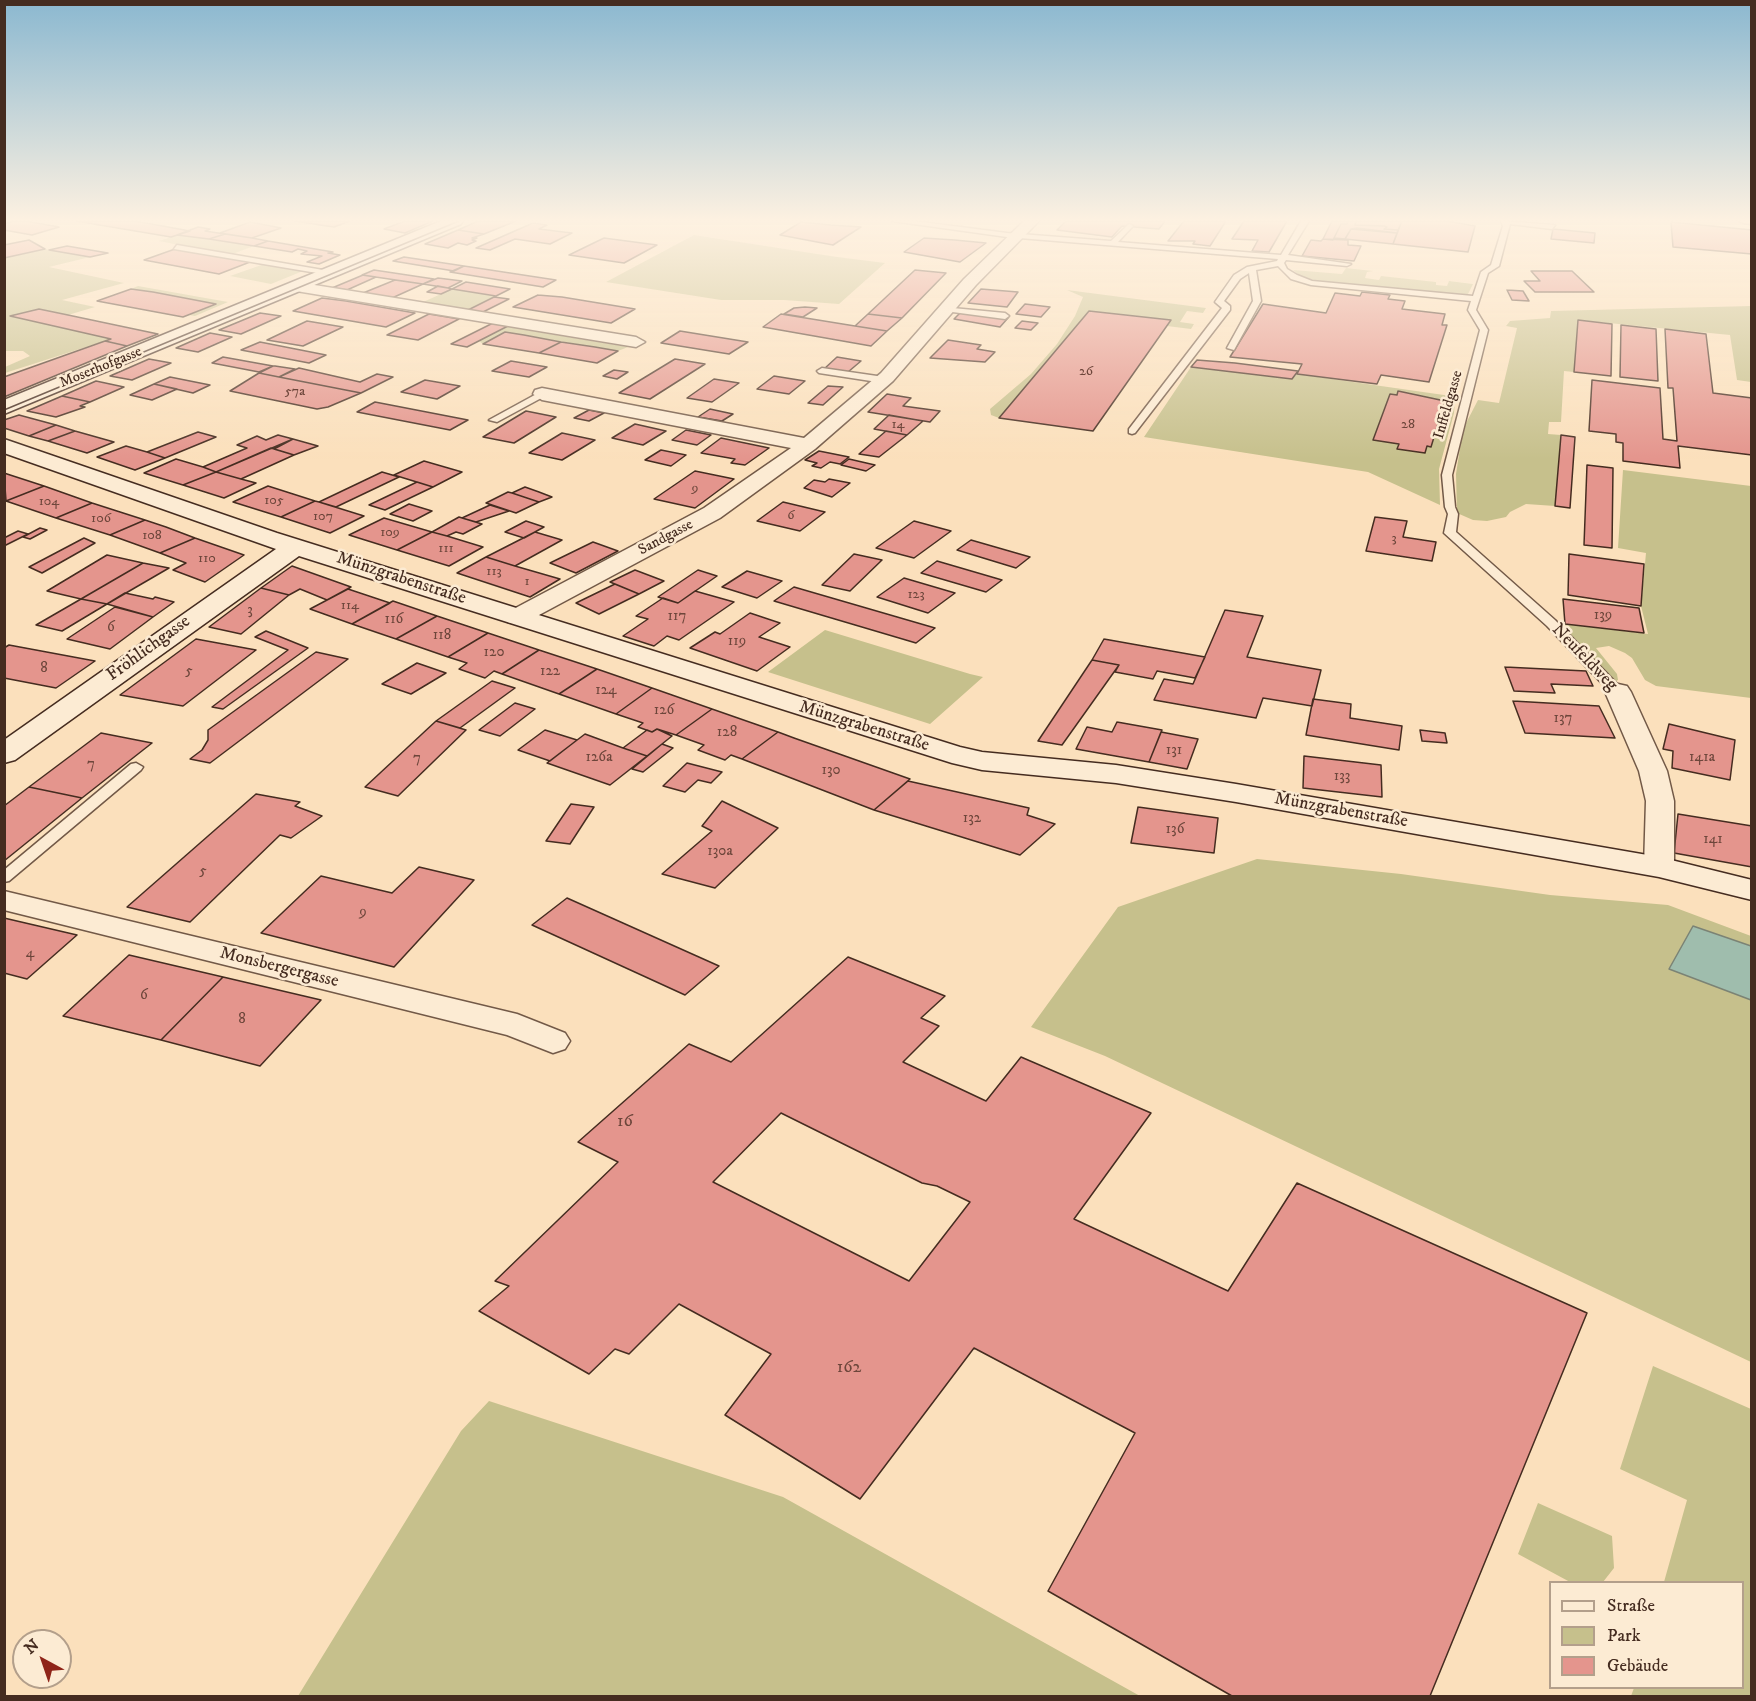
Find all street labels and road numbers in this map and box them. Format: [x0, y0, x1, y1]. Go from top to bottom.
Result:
street label: Moserhofgasse [57, 343, 145, 393]
street label: Inffeldgasse [1431, 369, 1467, 441]
street label: Sandgasse [636, 516, 696, 560]
street label: Münzgrabenstraße [333, 548, 469, 610]
street label: Fröhlichgasse [103, 611, 195, 687]
street label: Neufeldweg [1546, 620, 1622, 696]
street label: Münzgrabenstraße [796, 697, 932, 757]
street label: Münzgrabenstraße [1273, 789, 1409, 833]
street label: Monsbergergasse [217, 943, 341, 993]

